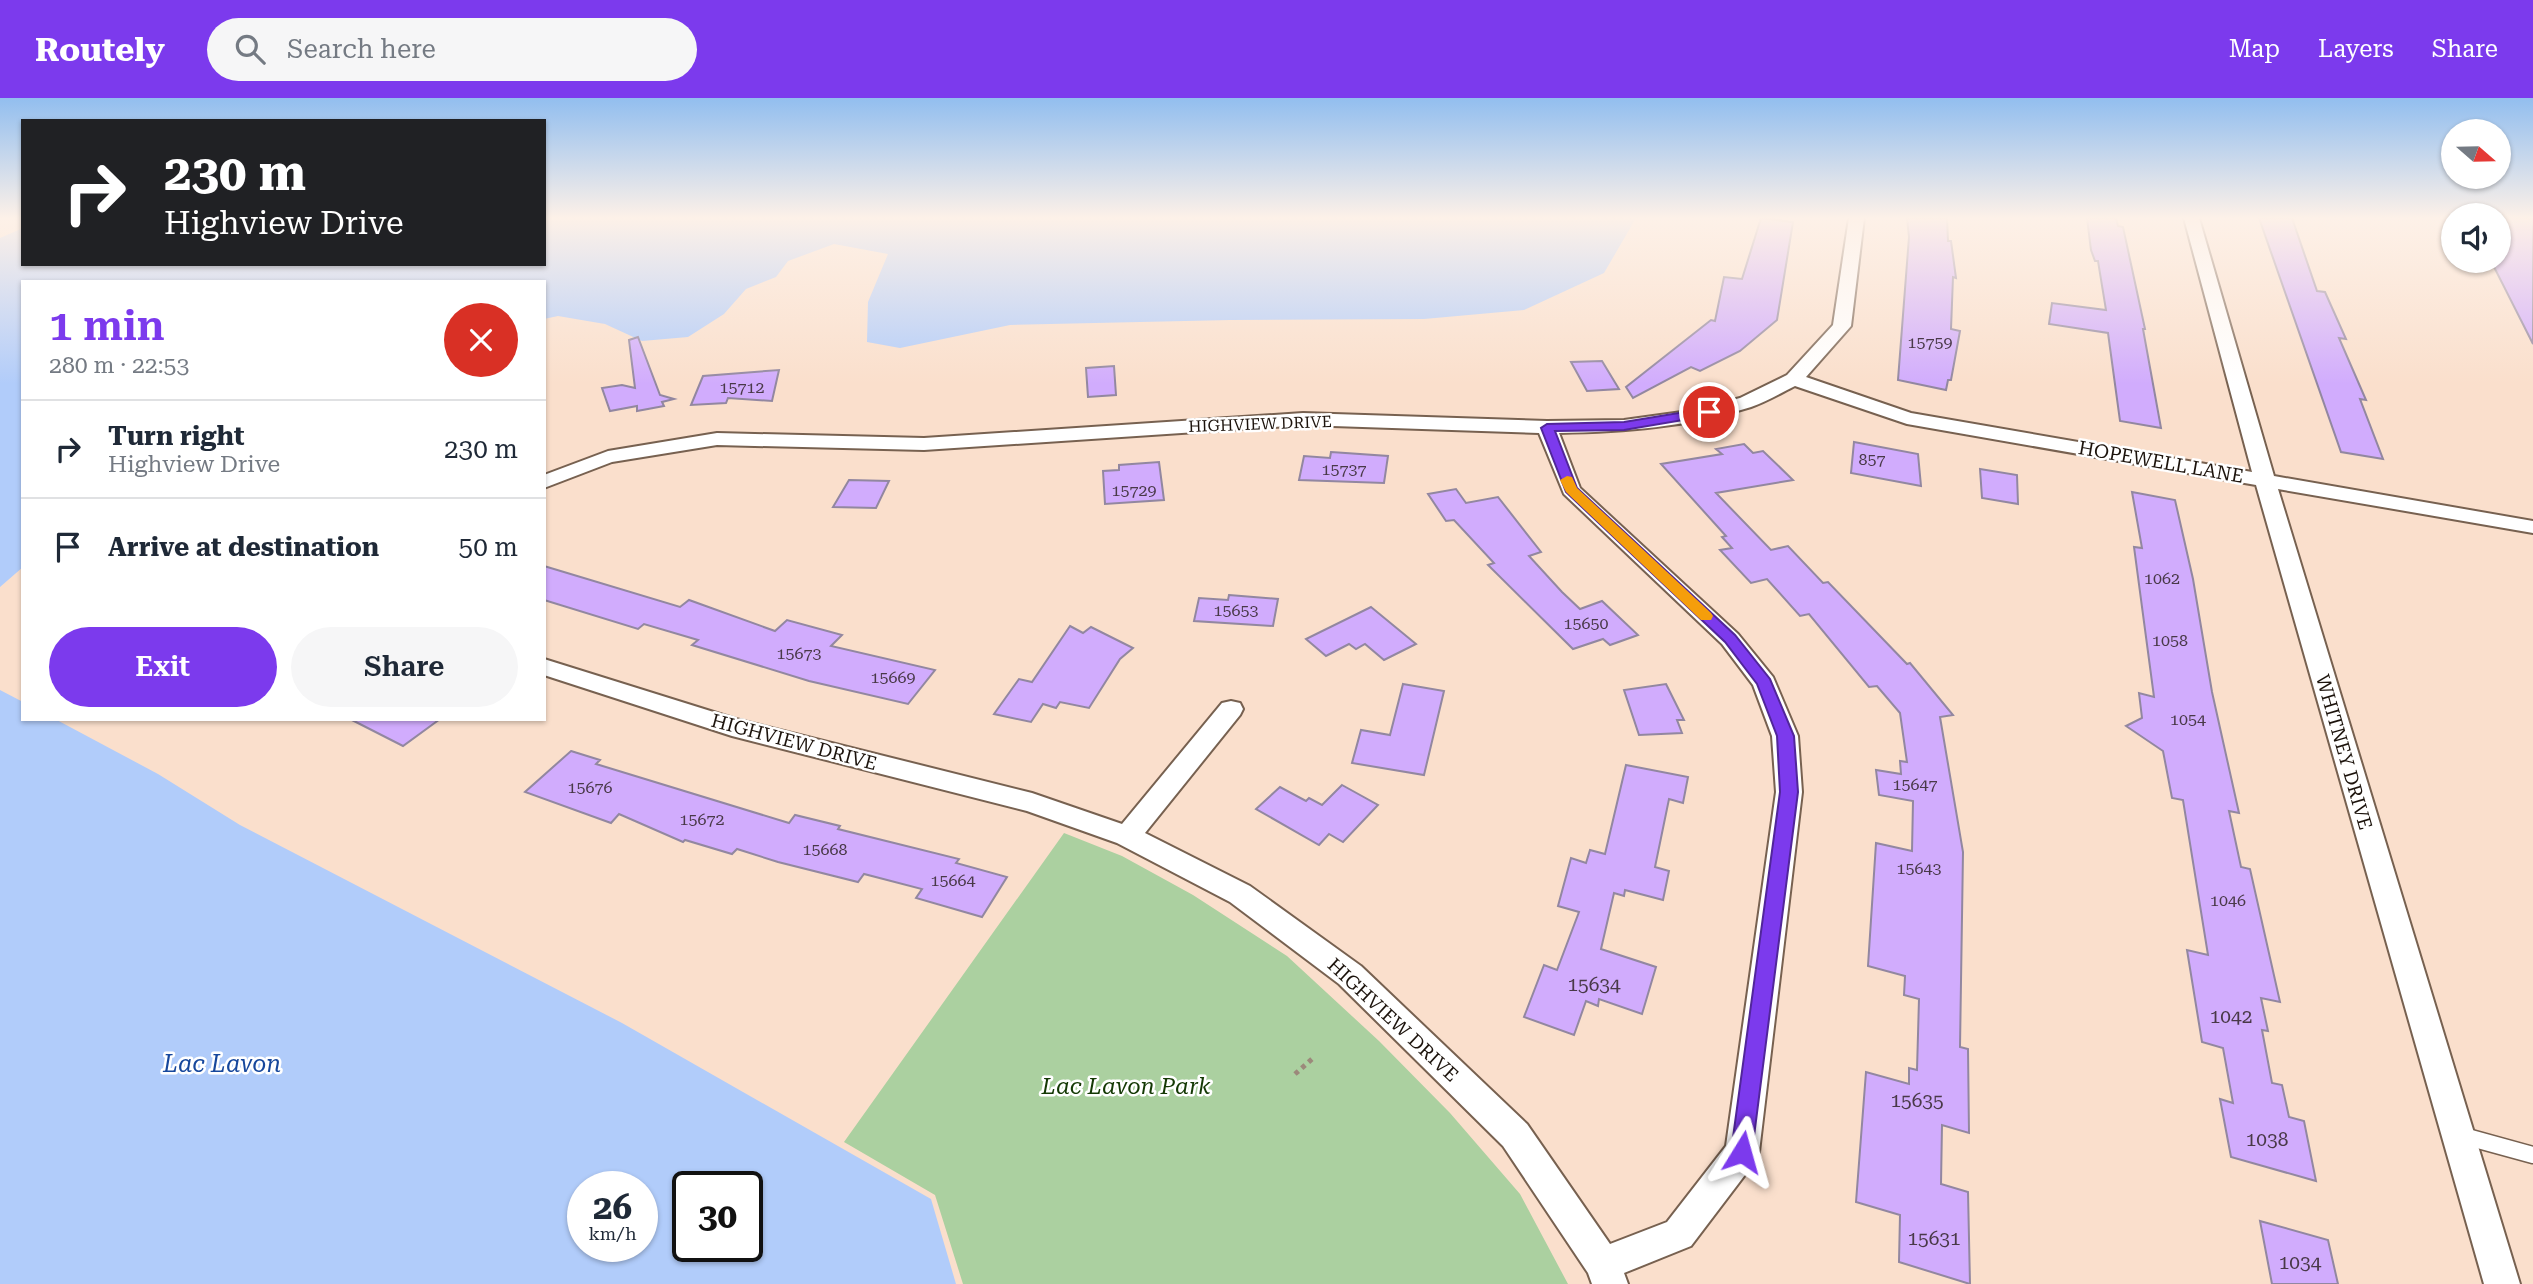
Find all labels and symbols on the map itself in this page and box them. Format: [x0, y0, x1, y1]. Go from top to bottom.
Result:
north arrow [2441, 119, 2511, 189]
house number: 15759 [1908, 333, 1952, 352]
house number: 15712 [720, 378, 764, 397]
pin [1679, 382, 1739, 442]
street label: HIGHVIEW DRIVE [1188, 412, 1332, 436]
street label: HOPEWELL LANE [2077, 436, 2245, 488]
house number: 857 [1859, 450, 1885, 469]
house number: 15737 [1322, 460, 1366, 479]
house number: 15729 [1112, 481, 1156, 500]
house number: 1062 [2144, 569, 2180, 588]
house number: 15653 [1214, 601, 1258, 620]
house number: 15650 [1564, 614, 1608, 633]
house number: 1058 [2152, 631, 2188, 650]
house number: 15673 [777, 644, 821, 663]
house number: 15669 [871, 668, 915, 687]
street label: WHITNEY DRIVE [2311, 672, 2377, 832]
street label: HIGHVIEW DRIVE [709, 709, 879, 775]
house number: 1054 [2170, 710, 2206, 729]
house number: 15647 [1893, 775, 1937, 794]
house number: 15676 [568, 778, 612, 797]
house number: 15672 [680, 810, 724, 829]
house number: 15668 [803, 840, 847, 859]
house number: 15643 [1897, 859, 1941, 878]
house number: 15664 [931, 871, 975, 890]
house number: 1046 [2210, 891, 2246, 910]
street label: HIGHVIEW DRIVE [1323, 953, 1463, 1087]
house number: 15634 [1567, 973, 1621, 996]
house number: 1042 [2210, 1005, 2252, 1028]
water label: Lac Lavon [162, 1050, 281, 1078]
park label: Lac Lavon Park [1041, 1073, 1211, 1100]
house number: 15635 [1890, 1089, 1944, 1112]
position arrow [1705, 1115, 1779, 1189]
house number: 1038 [2246, 1128, 2288, 1151]
speed limit sign: 30 [672, 1171, 763, 1262]
house number: 15631 [1907, 1227, 1961, 1250]
house number: 1034 [2279, 1251, 2322, 1274]

